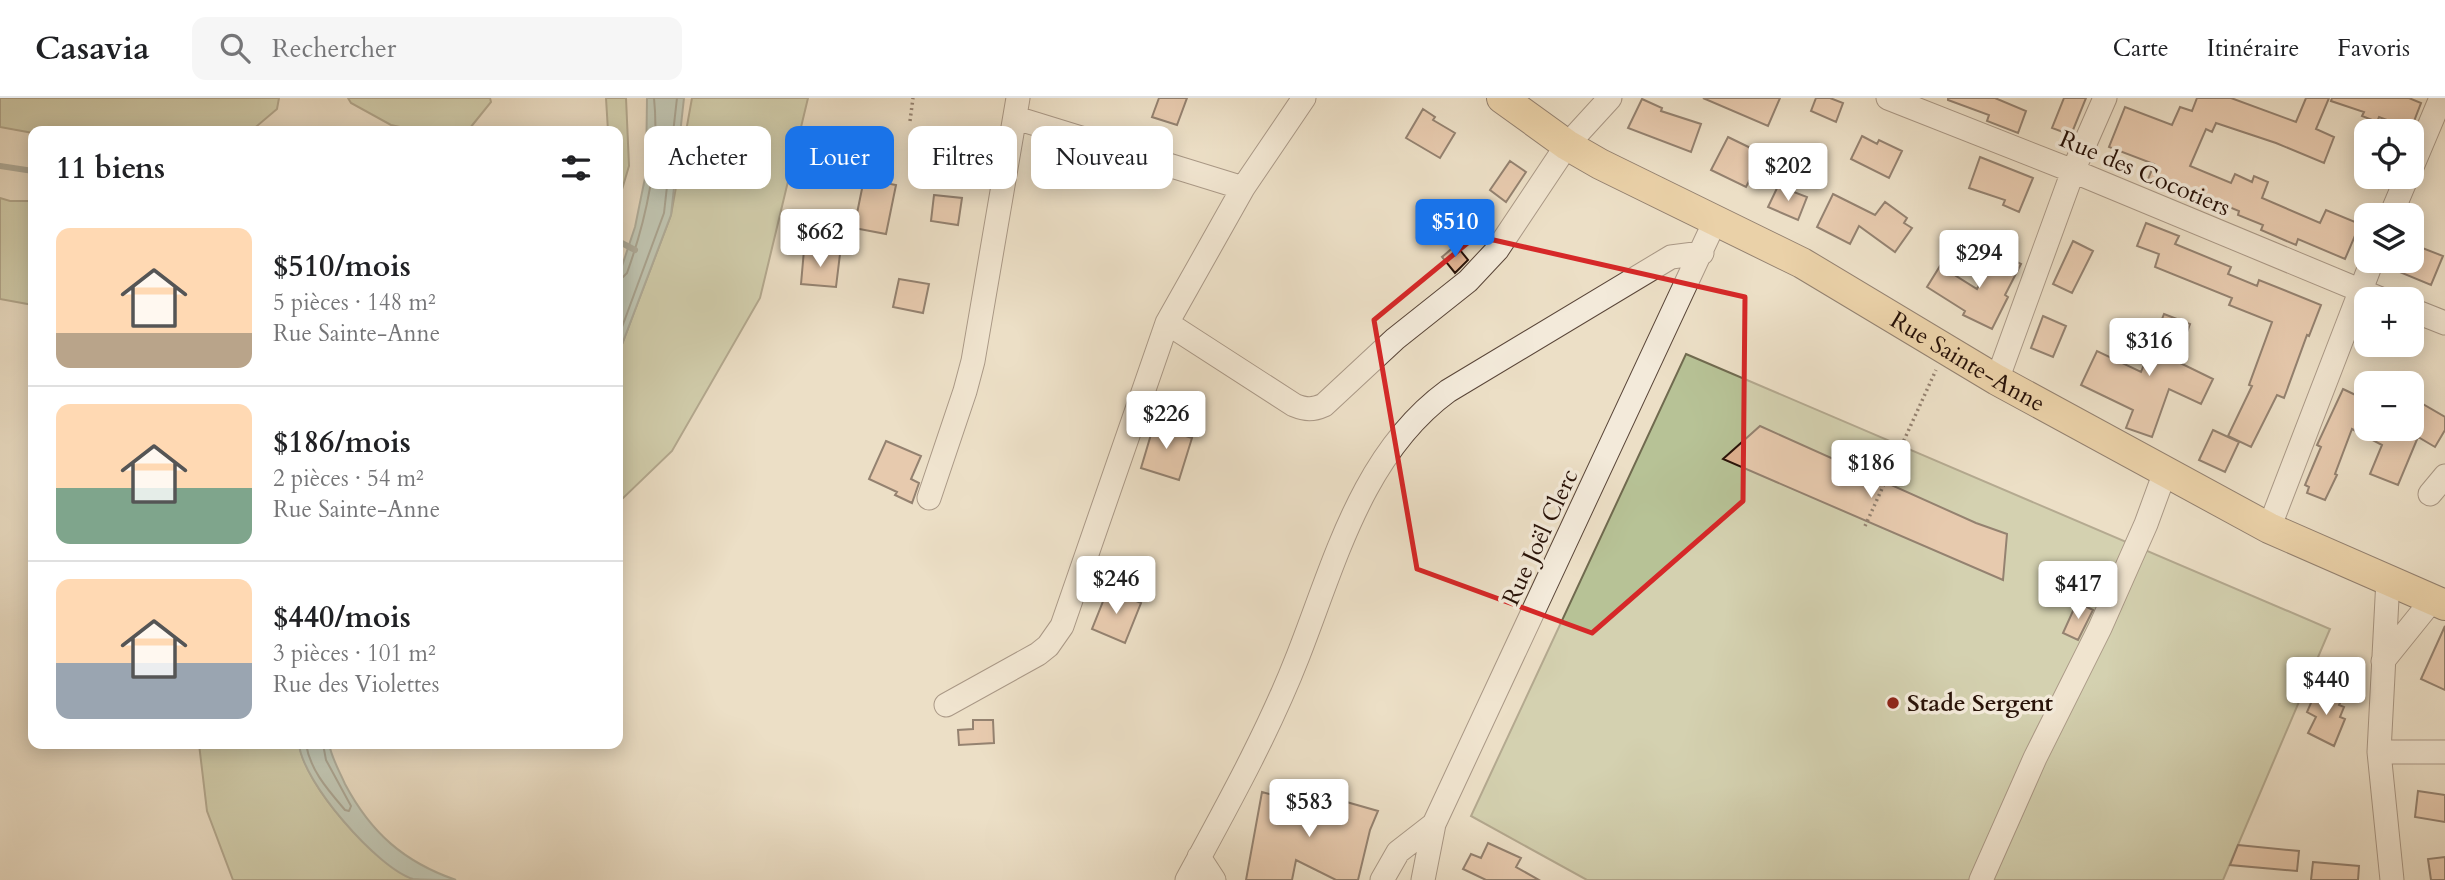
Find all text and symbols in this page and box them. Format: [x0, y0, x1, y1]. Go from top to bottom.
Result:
search box [192, 17, 682, 80]
text: Casavia [35, 26, 150, 71]
icon: search [216, 29, 254, 67]
text: Rechercher [272, 31, 396, 66]
text: Carte [2113, 32, 2169, 65]
text: Itinéraire [2207, 32, 2299, 65]
text: Favoris [2337, 32, 2410, 65]
map controls [2354, 119, 2424, 441]
button: locate [2354, 119, 2424, 189]
street label: Rue des Cocotiers [2054, 123, 2235, 224]
chip: Acheter [644, 126, 771, 189]
chip: Louer [785, 126, 894, 189]
chip: Filtres [908, 126, 1017, 189]
chip: Nouveau [1031, 126, 1173, 189]
pin: $202 [1747, 144, 1829, 203]
text: 11 biens [56, 148, 165, 189]
icon: filters [557, 149, 595, 187]
text: $202 [1764, 150, 1812, 181]
pin: $510 [1414, 200, 1496, 259]
button: layers [2354, 203, 2424, 273]
text: $510 [1431, 206, 1479, 237]
pin: $662 [779, 209, 861, 269]
text: $662 [796, 216, 844, 247]
pin: $294 [1938, 230, 2020, 290]
text: $294 [1955, 237, 2003, 268]
text: $510/mois [273, 246, 411, 287]
icon: home [112, 256, 196, 340]
text: 5 pièces · 148 m² [273, 287, 436, 318]
button: + [2354, 287, 2424, 357]
street label: Rue Sainte-Anne [1884, 304, 2051, 420]
text: Rue Sainte-Anne [273, 318, 440, 349]
pin: $316 [2108, 318, 2190, 378]
text: $316 [2125, 325, 2173, 356]
button: − [2354, 371, 2424, 441]
pin: $226 [1125, 392, 1207, 451]
text: $226 [1142, 398, 1190, 429]
text: $186/mois [273, 422, 411, 463]
icon: home [112, 432, 196, 516]
pin: $186 [1830, 440, 1912, 500]
text: $186 [1847, 447, 1895, 478]
text: 2 pièces · 54 m² [273, 463, 424, 494]
street label: Rue Joël Clerc [1494, 464, 1586, 611]
text: Rue Sainte-Anne [273, 494, 440, 525]
pin: $246 [1075, 556, 1157, 616]
pin: $417 [2037, 561, 2119, 621]
text: $246 [1092, 563, 1140, 594]
text: $417 [2054, 568, 2102, 599]
text: $440/mois [273, 597, 411, 638]
icon: home [112, 607, 196, 691]
text: 3 pièces · 101 m² [273, 638, 436, 669]
pin: $440 [2285, 658, 2367, 717]
text: $440 [2302, 664, 2350, 695]
text: Rue des Violettes [273, 669, 440, 700]
place label: Stade Sergent [1907, 687, 2054, 720]
marker: Stade Sergent [1885, 695, 1901, 711]
pin: $583 [1268, 780, 1350, 839]
text: $583 [1285, 786, 1333, 817]

